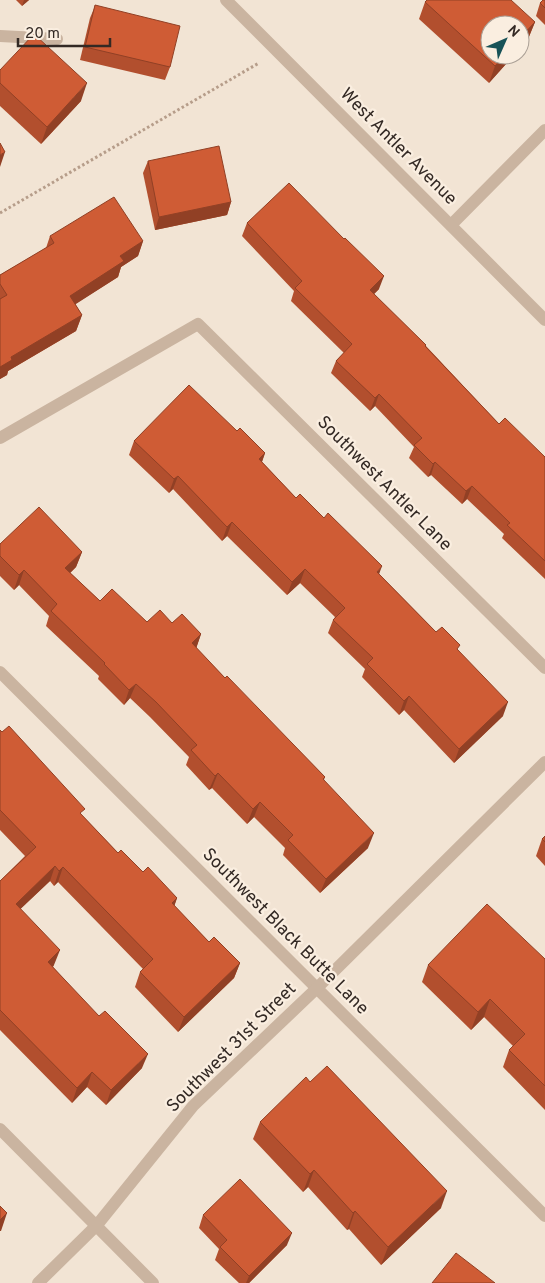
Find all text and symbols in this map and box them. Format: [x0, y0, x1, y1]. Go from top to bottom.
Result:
scale bar [18, 15, 110, 47]
north arrow [480, 15, 530, 65]
text: N [504, 22, 523, 41]
text: 20 m [25, 25, 60, 44]
street label: West Antler Avenue [334, 83, 462, 211]
street label: Southwest Antler Lane [312, 412, 456, 556]
street label: Southwest Black Butte Lane [197, 844, 373, 1020]
street label: Southwest 31st Street [162, 978, 302, 1118]

